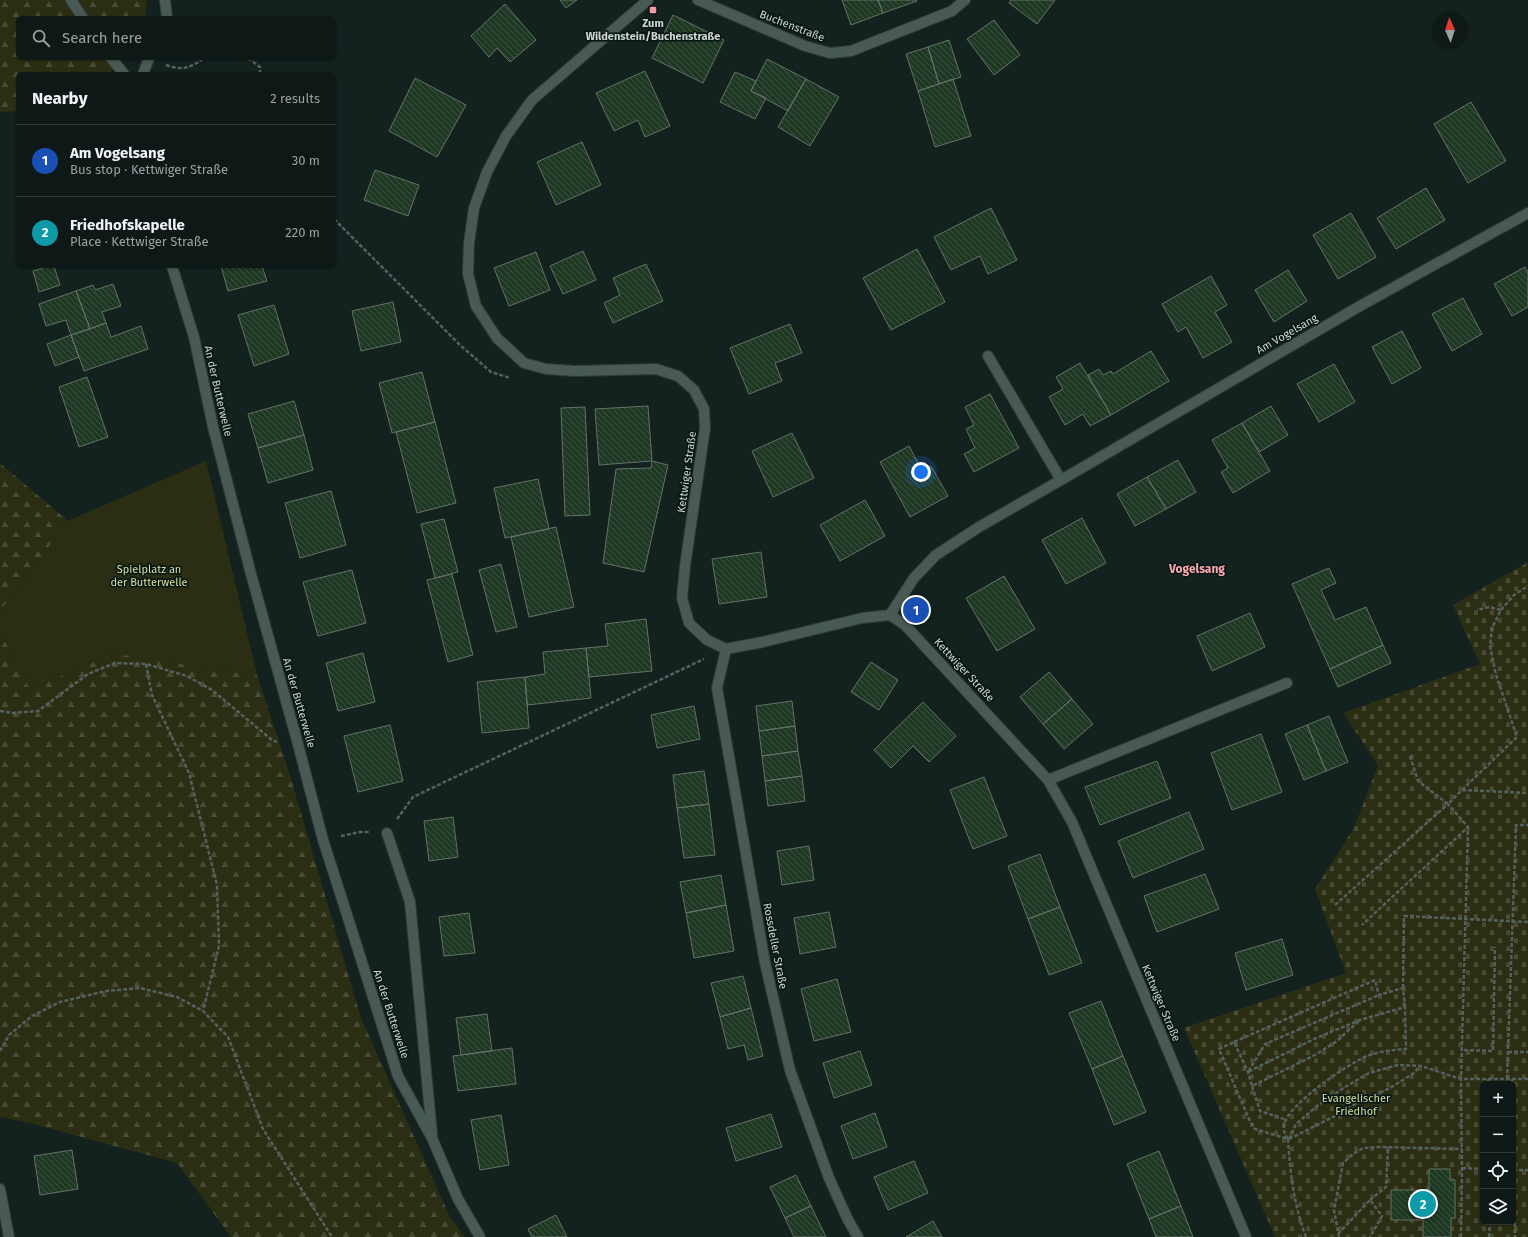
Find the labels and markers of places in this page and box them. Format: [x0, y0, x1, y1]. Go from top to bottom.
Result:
marker: Zum Wildenstein/Buchenstraße [648, 5, 658, 15]
place label: Zum Wildenstein/Buchenstraße [586, 17, 720, 43]
pin: 1 [903, 595, 929, 625]
pin: 2 [1410, 1189, 1436, 1219]

